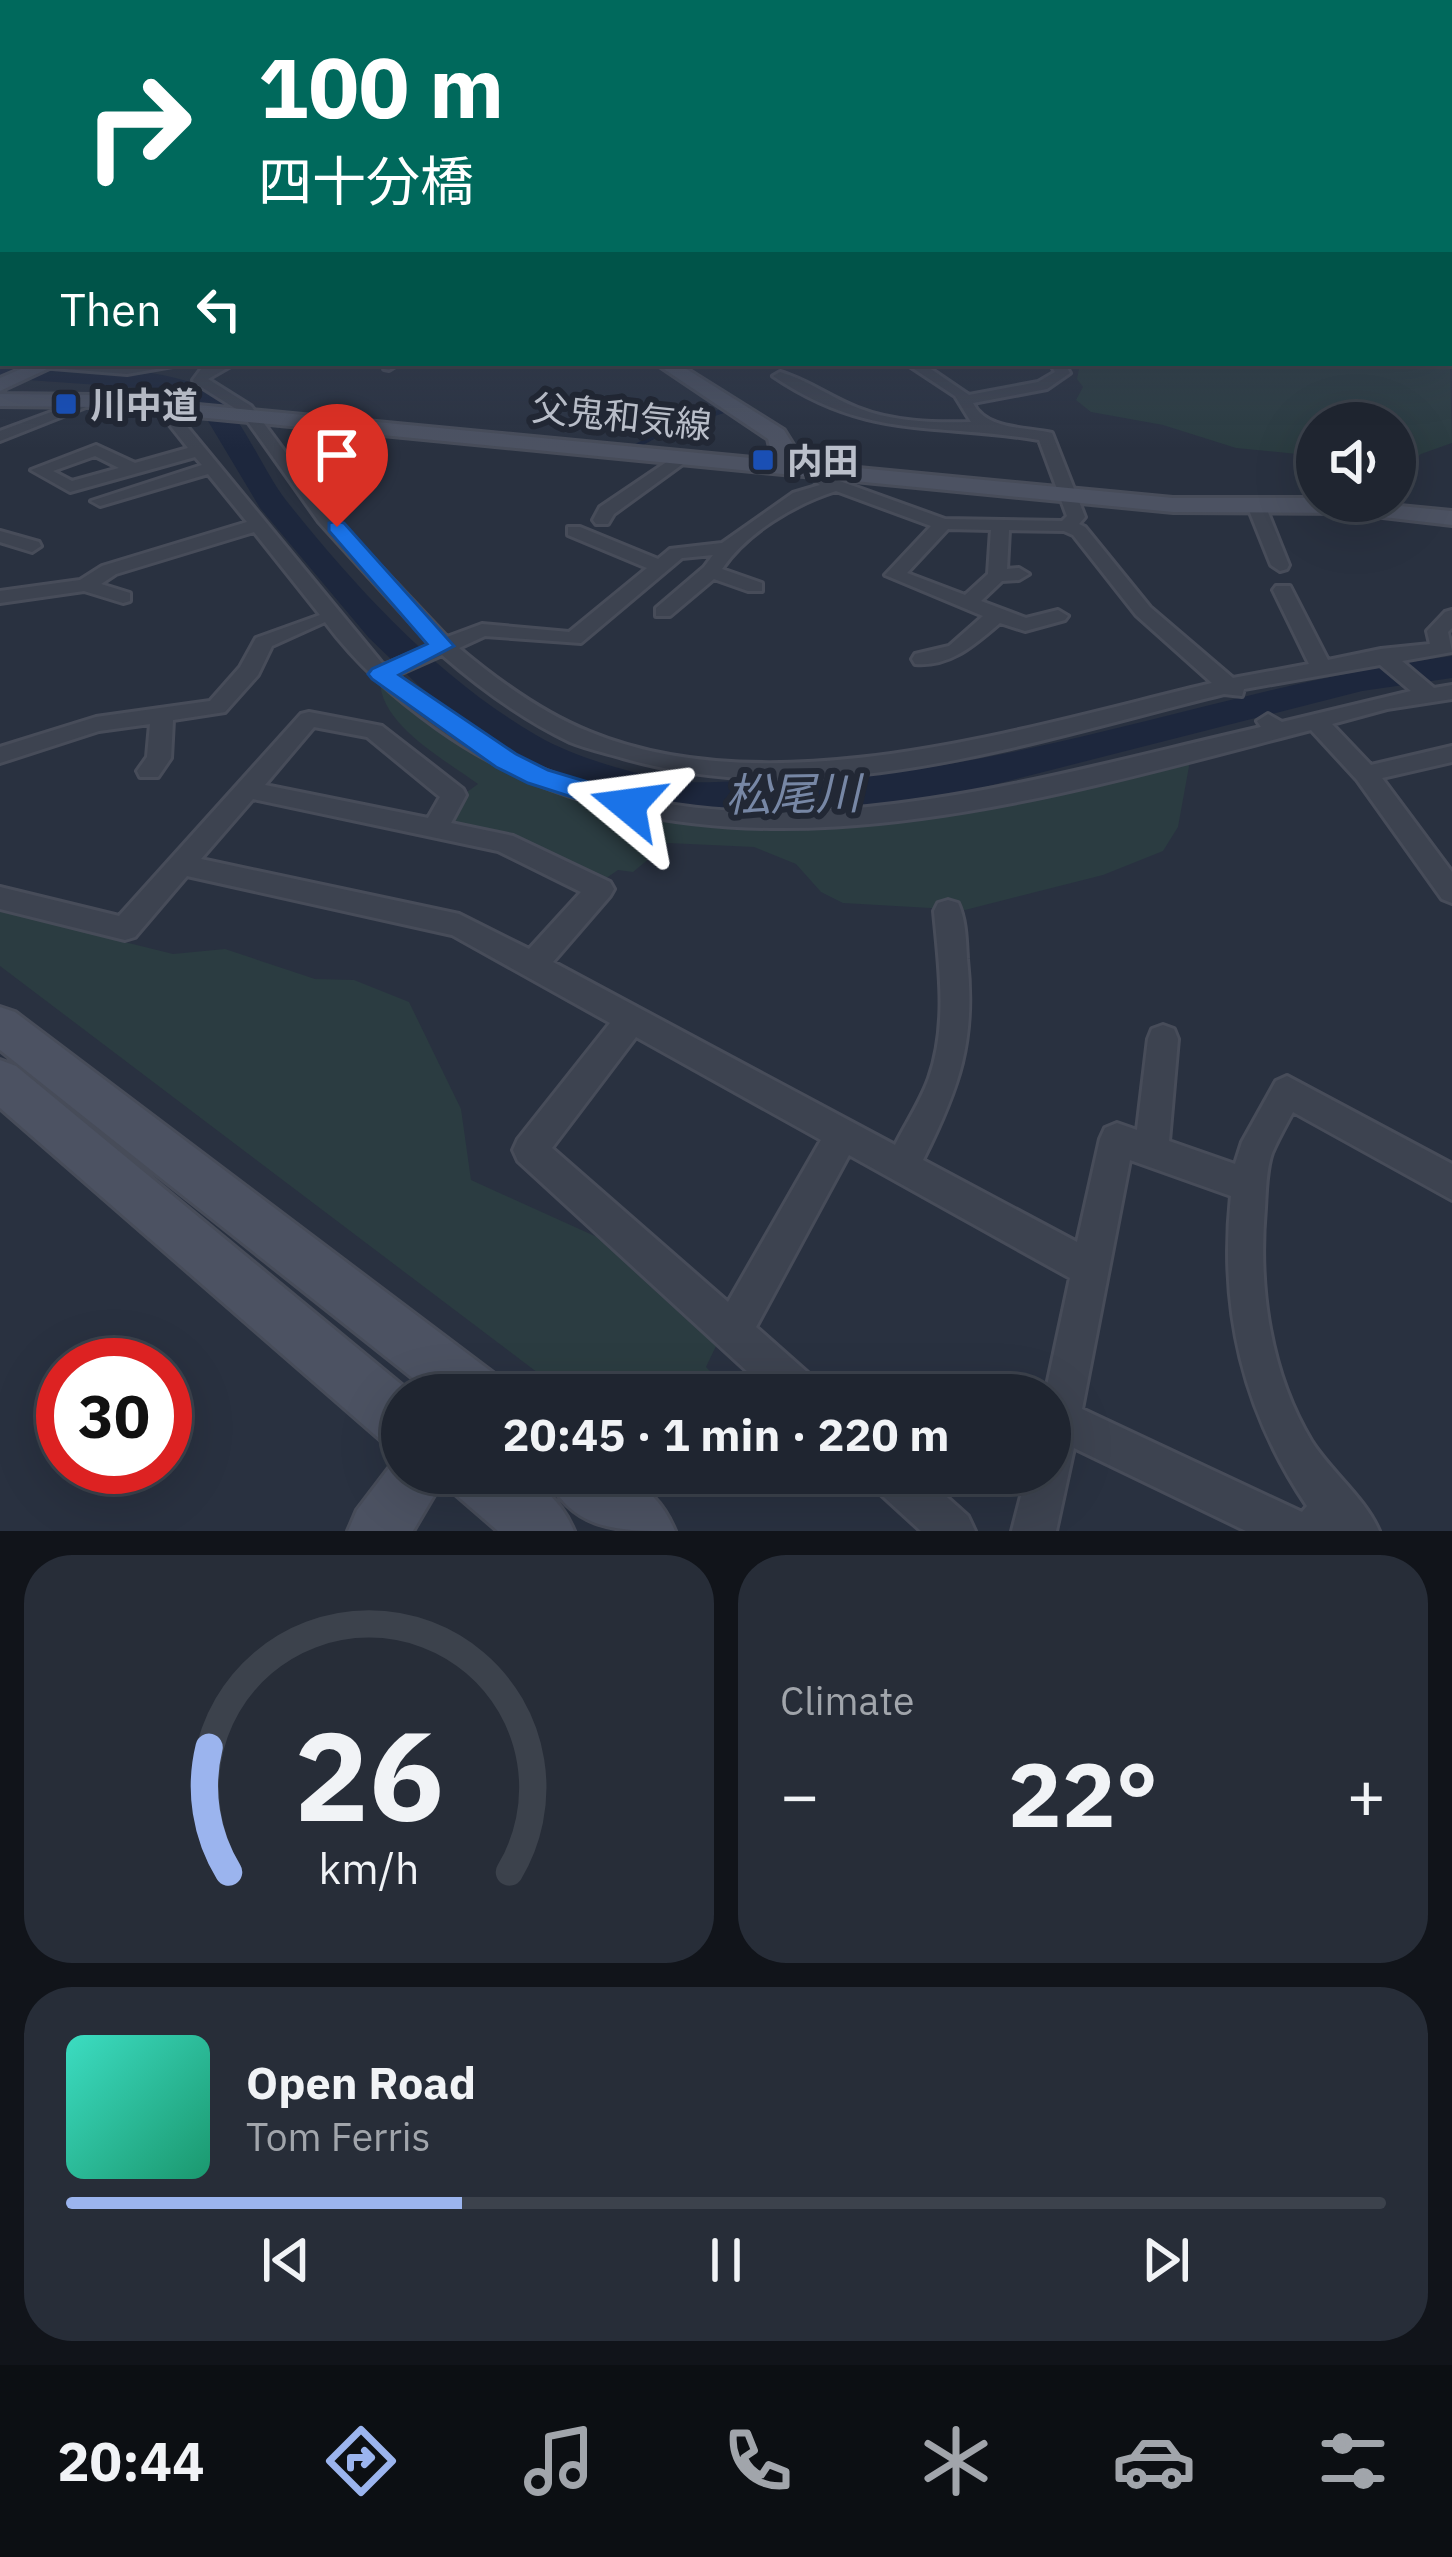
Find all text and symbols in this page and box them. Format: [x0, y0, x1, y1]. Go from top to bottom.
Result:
text: 100 m [258, 32, 504, 141]
icon: right [60, 48, 216, 204]
text: 四十分橋 [258, 146, 474, 216]
icon: left [186, 276, 252, 342]
text: Then [60, 280, 162, 338]
place label: 川中道 [90, 381, 198, 428]
street label: 父鬼和気線 [530, 383, 714, 449]
marker: 川中道 [53, 391, 79, 417]
map controls [1296, 402, 1416, 522]
button: sound [1296, 402, 1416, 522]
pin [286, 404, 388, 527]
icon: arrive [304, 422, 370, 488]
place label: 内田 [787, 437, 859, 484]
marker: 内田 [750, 447, 776, 473]
position arrow [565, 742, 691, 868]
water label: 松尾川 [725, 763, 865, 823]
speed limit sign: 30 [36, 1338, 192, 1494]
text: 20:45 · 1 min · 220 m [503, 1405, 949, 1463]
text: Climate [780, 1675, 914, 1726]
text: 26 [294, 1693, 444, 1855]
text: 22° [1008, 1735, 1158, 1852]
text: − [780, 1751, 820, 1837]
text: + [1346, 1751, 1386, 1837]
text: km/h [319, 1840, 419, 1896]
text: Open Road [246, 2053, 476, 2111]
text: Tom Ferris [246, 2111, 430, 2162]
icon: previous [253, 2227, 319, 2293]
icon: pause [693, 2227, 759, 2293]
icon: next [1133, 2227, 1199, 2293]
icon: directions [319, 2419, 403, 2503]
icon: music [517, 2419, 601, 2503]
icon: phone [716, 2419, 800, 2503]
icon: climate [914, 2419, 998, 2503]
icon: car [1112, 2419, 1196, 2503]
icon: filters [1311, 2419, 1395, 2503]
text: 20:44 [57, 2426, 205, 2496]

